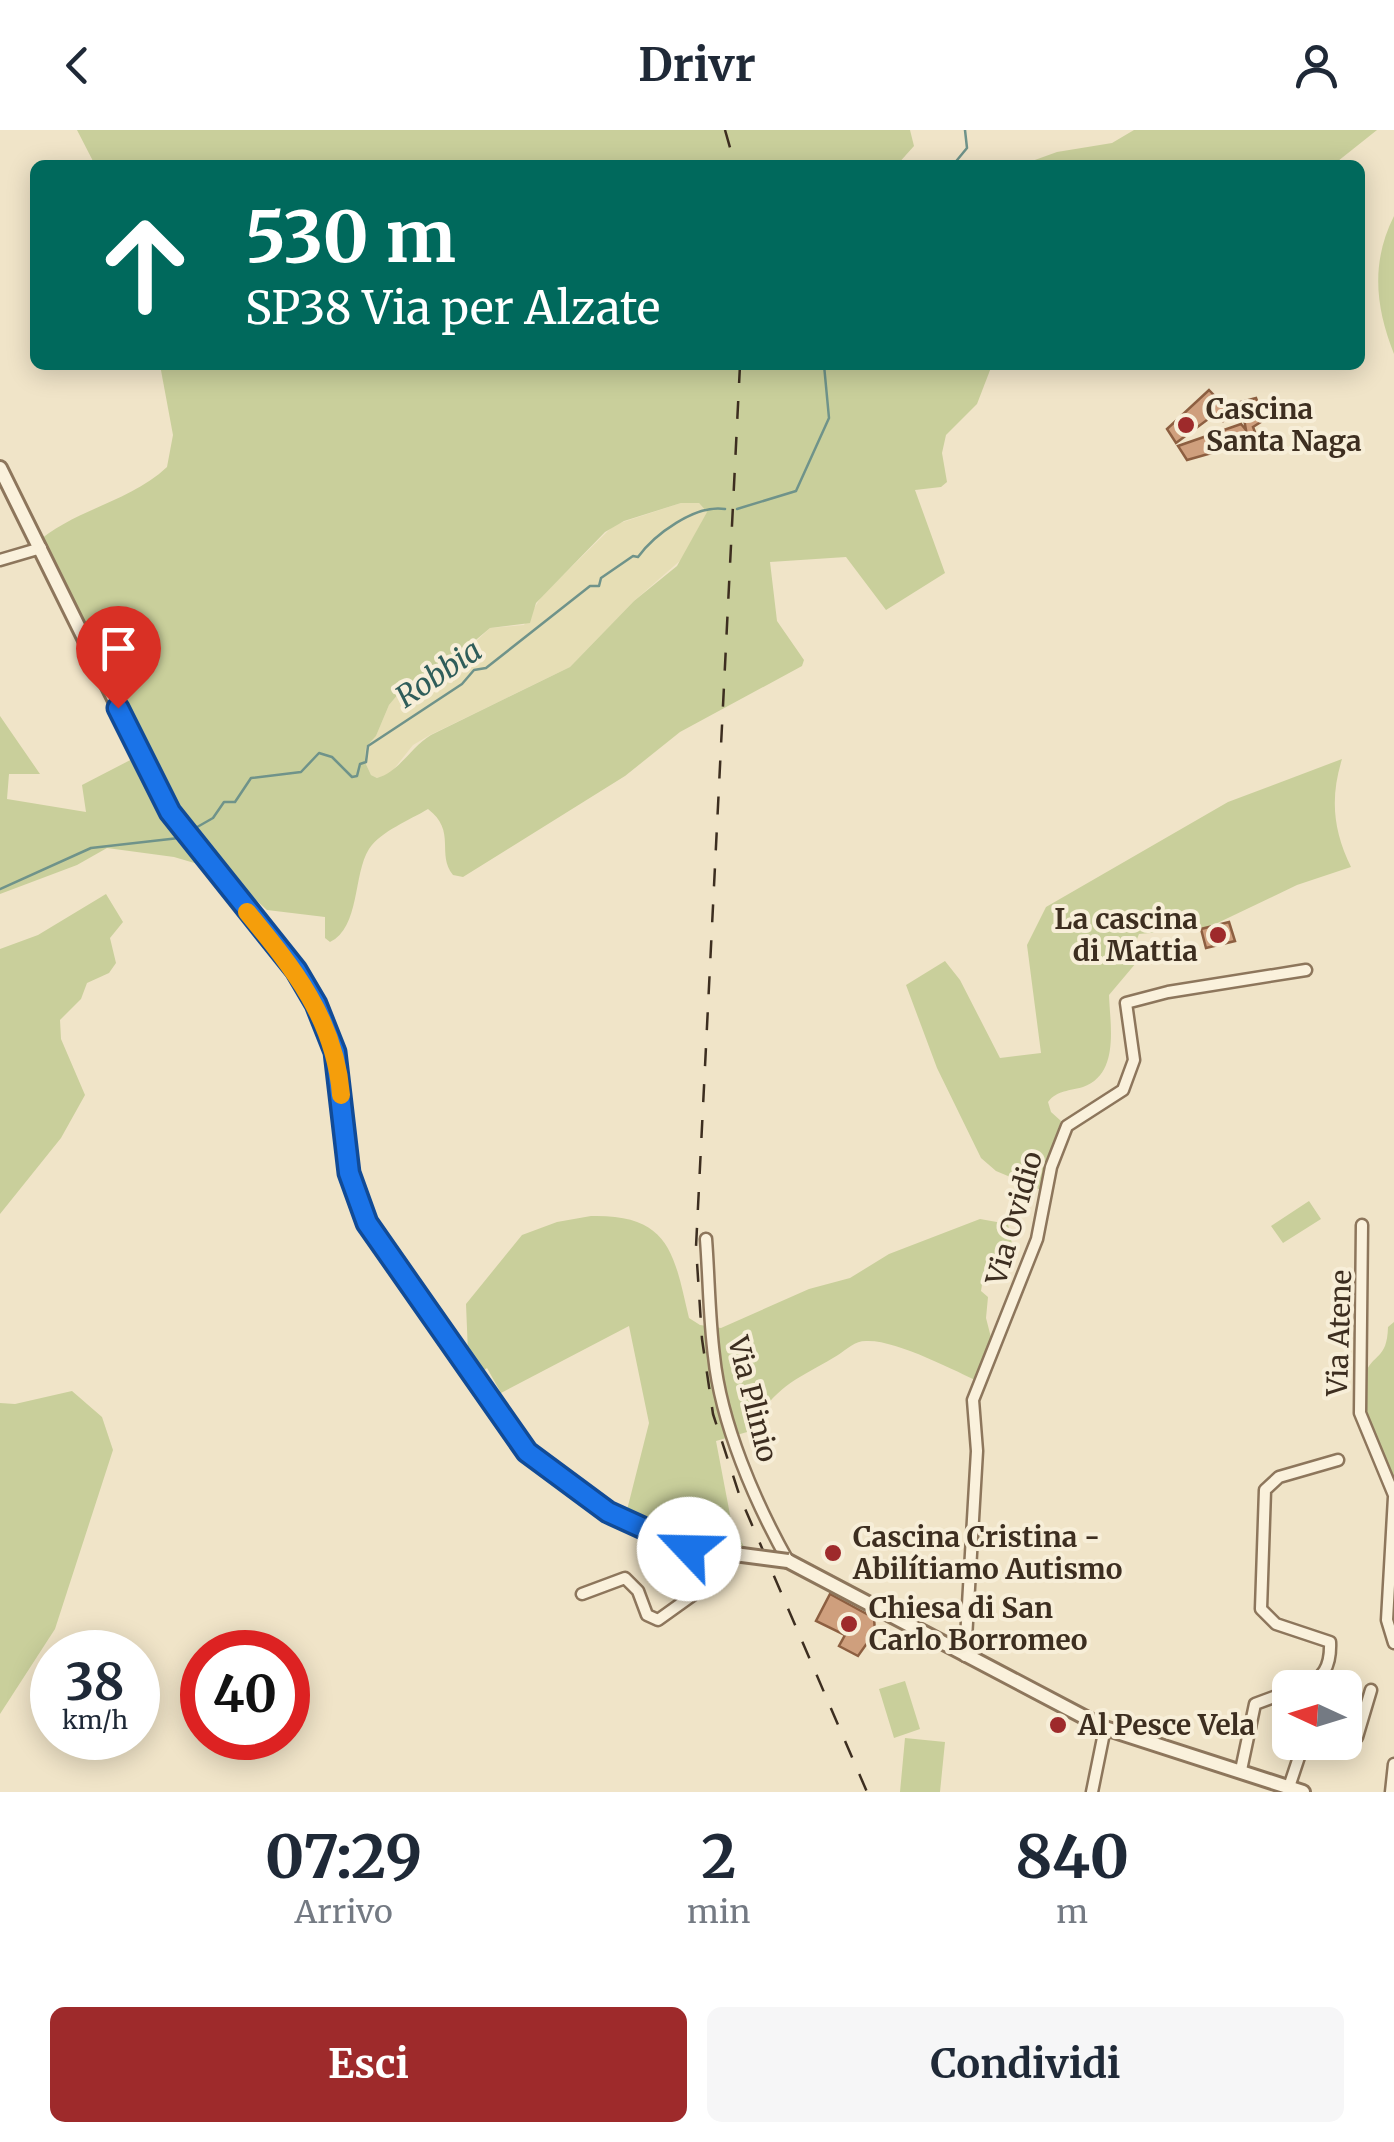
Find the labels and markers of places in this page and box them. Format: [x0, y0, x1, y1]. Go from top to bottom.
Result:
place label: Cascina Santa Naga [1206, 391, 1362, 459]
marker: Cascina Santa Naga [1175, 414, 1197, 436]
pin [76, 606, 161, 709]
place label: La cascina di Mattia [1054, 901, 1198, 969]
marker: La cascina di Mattia [1207, 924, 1229, 946]
place label: Cascina Cristina - Abilítiamo Autismo [852, 1519, 1122, 1587]
marker: Cascina Cristina - Abilítiamo Autismo [822, 1542, 844, 1564]
place label: Chiesa di San Carlo Borromeo [869, 1590, 1088, 1658]
marker: Chiesa di San Carlo Borromeo [838, 1613, 860, 1635]
place label: Al Pesce Vela [1077, 1707, 1256, 1743]
marker: Al Pesce Vela [1047, 1714, 1069, 1736]

